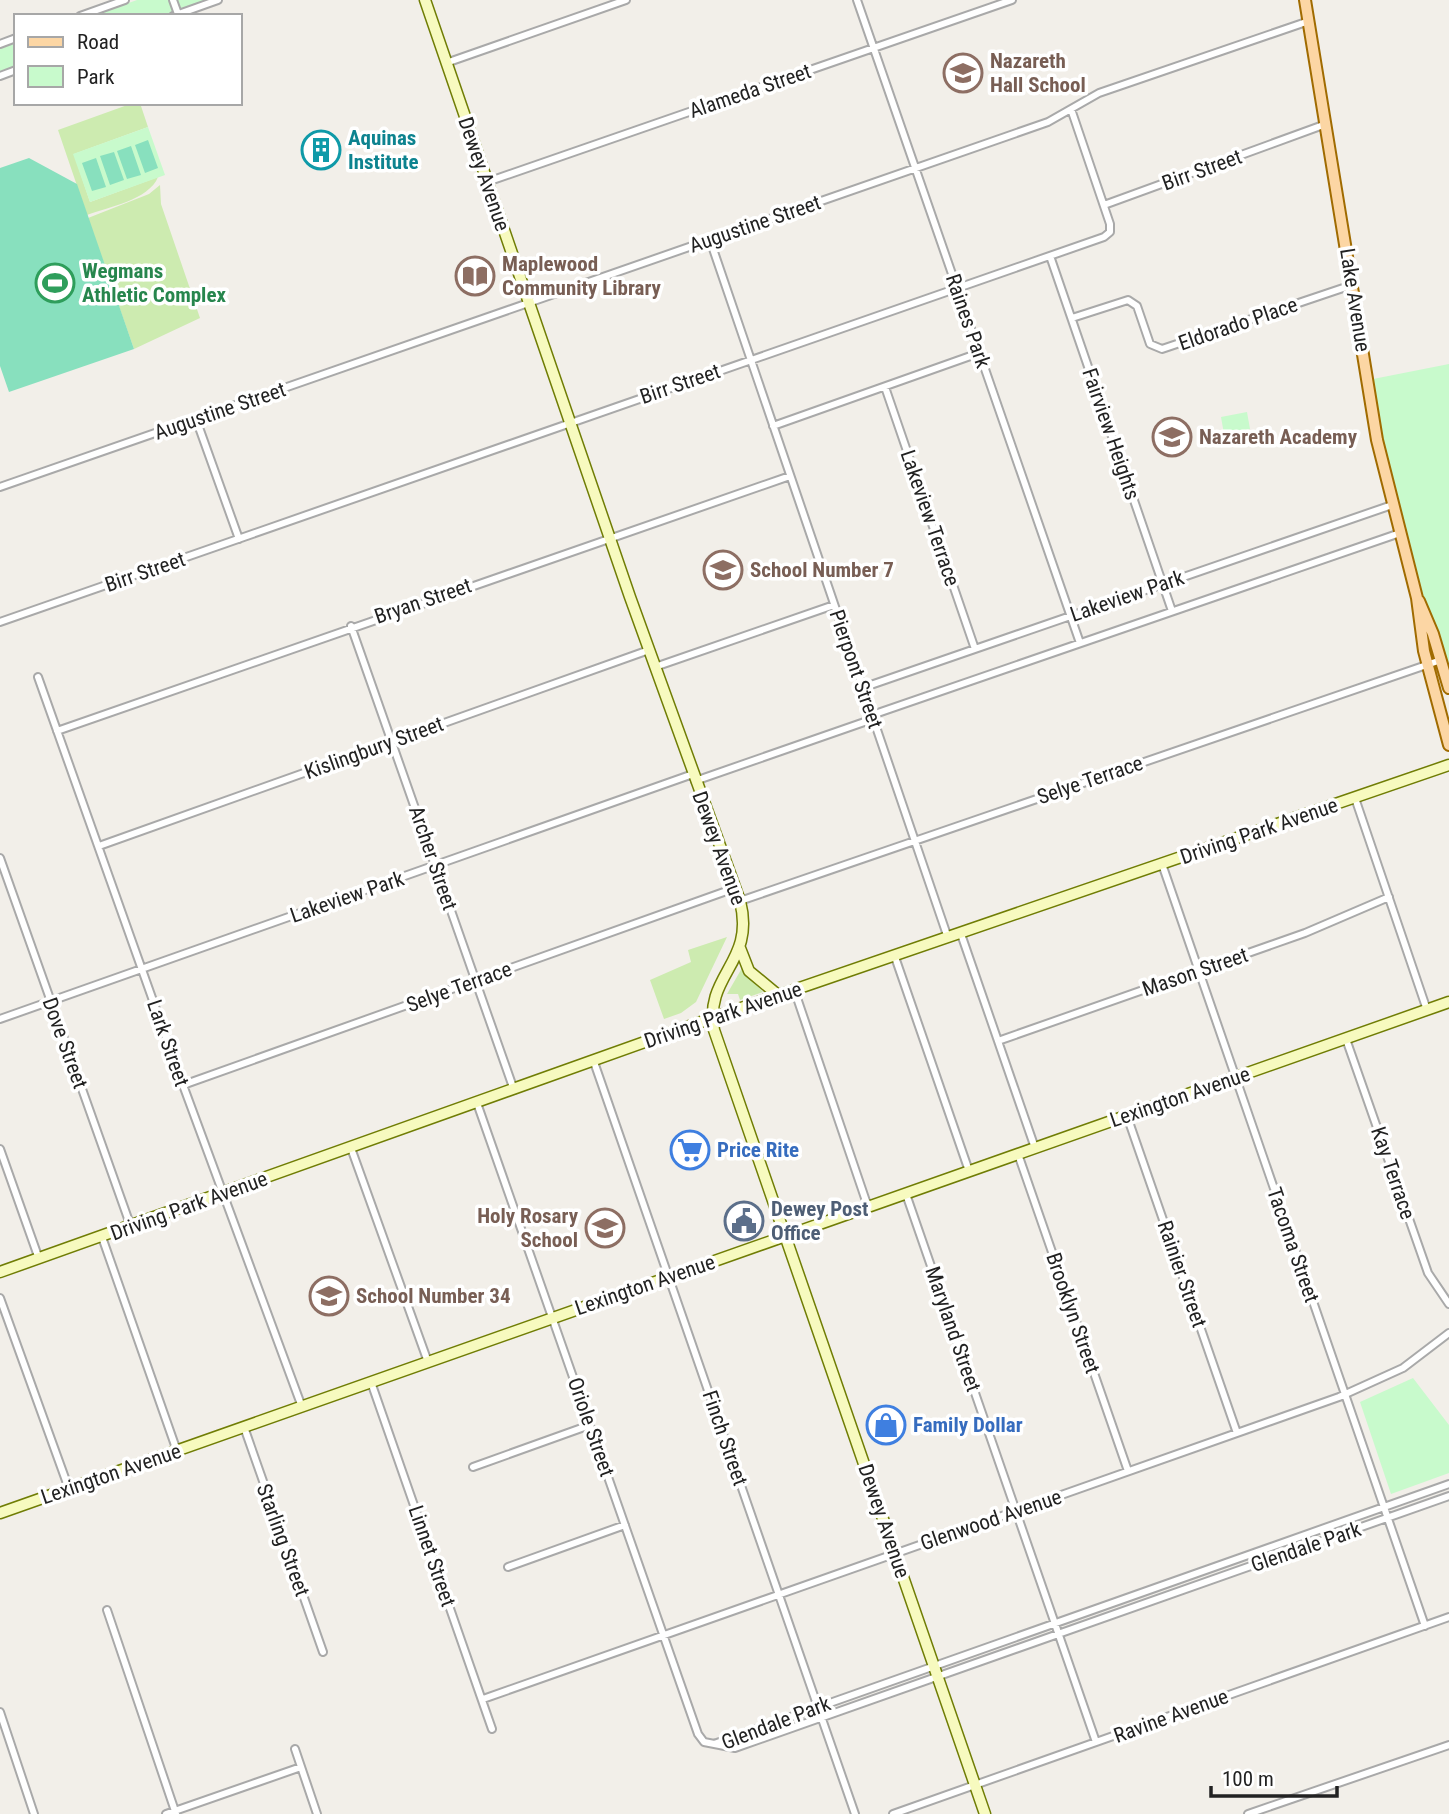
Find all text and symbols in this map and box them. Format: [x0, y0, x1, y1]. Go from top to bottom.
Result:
legend [14, 14, 242, 105]
text: Road [77, 30, 119, 54]
place label: Nazareth Hall School [990, 49, 1086, 97]
school or university icon: Nazareth Hall School [942, 52, 984, 94]
street label: Alameda Street [686, 59, 814, 123]
text: Park [77, 65, 115, 89]
street label: Dewey Avenue [453, 114, 515, 234]
place label: Aquinas Institute [348, 126, 419, 174]
building icon: Aquinas Institute [300, 129, 342, 171]
street label: Birr Street [1159, 145, 1245, 195]
street label: Augustine Street [686, 190, 824, 258]
street label: Lake Avenue [1335, 247, 1375, 354]
place label: Maplewood Community Library [502, 252, 662, 300]
library icon: Maplewood Community Library [454, 255, 496, 297]
place label: Wegmans Athletic Complex [82, 259, 226, 307]
sports icon: Wegmans Athletic Complex [34, 262, 76, 304]
street label: Raines Park [941, 271, 995, 372]
street label: Eldorado Place [1175, 292, 1301, 356]
street label: Birr Street [637, 359, 723, 409]
street label: Fairview Heights [1077, 365, 1145, 503]
street label: Augustine Street [151, 377, 289, 445]
school or university icon: Nazareth Academy [1151, 416, 1193, 458]
place label: Nazareth Academy [1199, 425, 1358, 449]
street label: Lakeview Terrace [895, 447, 965, 589]
street label: Birr Street [102, 547, 188, 597]
school or university icon: School Number 7 [702, 549, 744, 591]
place label: School Number 7 [750, 558, 894, 582]
street label: Lakeview Park [1067, 565, 1187, 627]
street label: Bryan Street [371, 573, 475, 629]
street label: Pierpont Street [824, 606, 888, 732]
street label: Kislingbury Street [301, 712, 447, 784]
street label: Selye Terrace [1034, 751, 1146, 809]
street label: Dewey Avenue [687, 788, 751, 908]
street label: Driving Park Avenue [1177, 793, 1341, 869]
street label: Archer Street [404, 803, 462, 913]
street label: Lakeview Park [287, 866, 407, 928]
street label: Mason Street [1139, 943, 1251, 1001]
street label: Selye Terrace [403, 957, 515, 1017]
street label: Driving Park Avenue [641, 977, 805, 1053]
street label: Dove Street [37, 994, 93, 1092]
street label: Lark Street [142, 997, 194, 1089]
street label: Lexington Avenue [1107, 1062, 1253, 1132]
street label: Kay Terrace [1366, 1124, 1420, 1223]
supermarket icon: Price Rite [669, 1129, 711, 1171]
place label: Price Rite [717, 1138, 799, 1162]
street label: Driving Park Avenue [107, 1166, 271, 1246]
street label: Tacoma Street [1262, 1184, 1324, 1306]
place label: Dewey Post Office [771, 1197, 869, 1245]
public building icon: Dewey Post Office [723, 1200, 765, 1242]
place label: Holy Rosary School [477, 1204, 579, 1252]
school or university icon: Holy Rosary School [584, 1207, 626, 1249]
street label: Rainier Street [1153, 1217, 1211, 1331]
street label: Lexington Avenue [572, 1250, 718, 1320]
street label: Brooklyn Street [1041, 1250, 1105, 1376]
street label: Maryland Street [920, 1263, 986, 1395]
school or university icon: School Number 34 [308, 1275, 350, 1317]
place label: School Number 34 [356, 1284, 511, 1308]
street label: Oriole Street [563, 1374, 619, 1480]
street label: Finch Street [698, 1387, 752, 1489]
shop icon: Family Dollar [865, 1404, 907, 1446]
place label: Family Dollar [913, 1413, 1023, 1437]
street label: Lexington Avenue [38, 1439, 184, 1509]
street label: Dewey Avenue [853, 1461, 915, 1581]
street label: Starling Street [252, 1481, 314, 1599]
street label: Glenwood Avenue [917, 1485, 1065, 1555]
street label: Linnet Street [404, 1502, 460, 1610]
street label: Glendale Park [1248, 1517, 1365, 1577]
street label: Ravine Avenue [1110, 1684, 1232, 1748]
street label: Glendale Park [718, 1691, 834, 1755]
scale bar [1211, 1755, 1337, 1799]
text: 100 m [1222, 1767, 1274, 1791]

